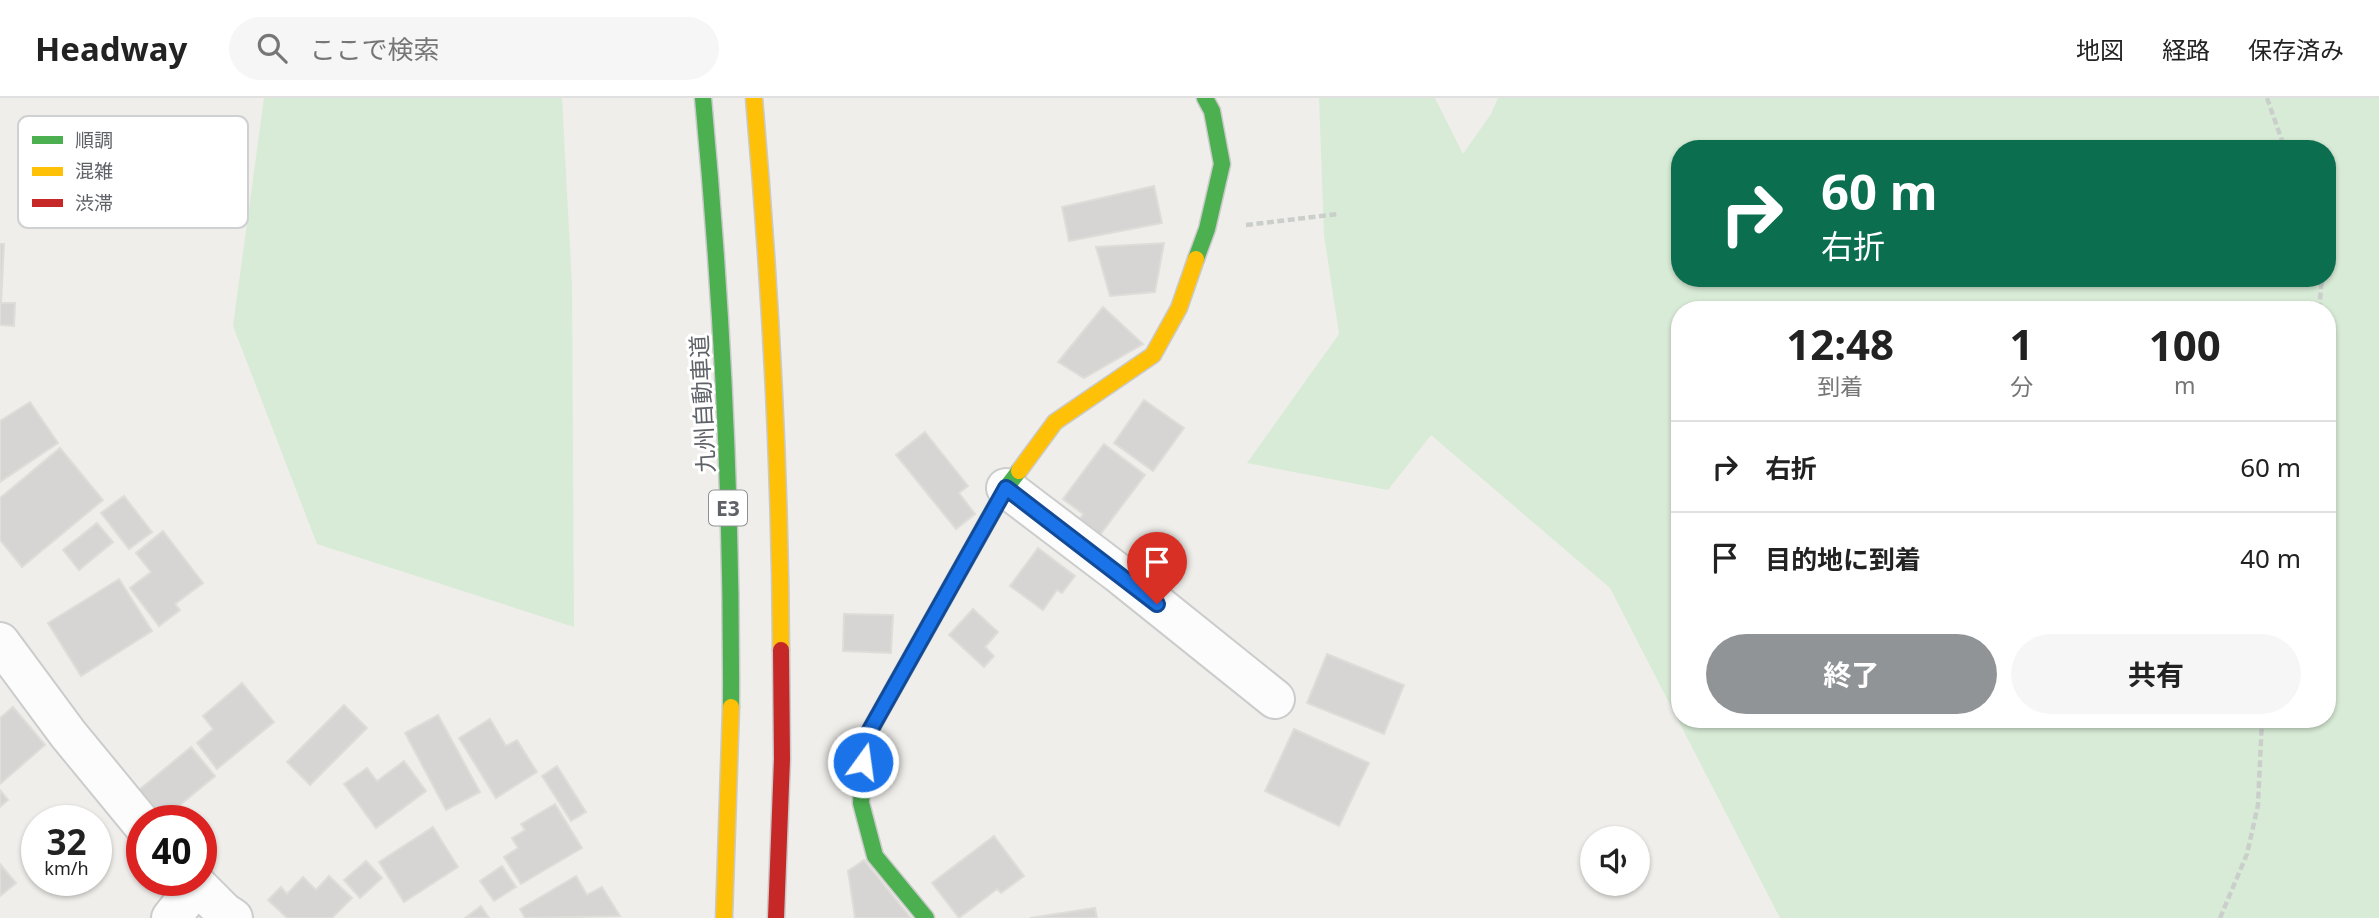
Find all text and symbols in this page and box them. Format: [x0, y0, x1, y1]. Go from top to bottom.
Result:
search box [229, 17, 719, 80]
text: Headway [35, 26, 187, 71]
icon: search [253, 29, 291, 67]
text: ここで検索 [309, 31, 439, 67]
text: 地図 [2076, 33, 2124, 66]
text: 経路 [2162, 33, 2210, 66]
text: 保存済み [2248, 33, 2344, 66]
legend [18, 116, 248, 228]
text: 順調 [75, 127, 113, 153]
text: 混雑 [75, 158, 113, 184]
text: 60 m [1821, 158, 1938, 224]
icon: right [1706, 168, 1797, 259]
text: 渋滞 [75, 190, 113, 216]
text: 右折 [1821, 224, 1885, 267]
text: 12:48 [1786, 315, 1894, 372]
text: 1 [2009, 315, 2033, 372]
text: 100 [2149, 316, 2221, 373]
street label: 九州自動車道 [682, 334, 722, 474]
text: m [2174, 369, 2195, 401]
text: 到着 [1817, 370, 1863, 402]
text: 分 [2010, 370, 2033, 402]
icon: right [1706, 448, 1744, 486]
text: 60 m [2240, 449, 2301, 485]
text: 右折 [1765, 450, 1817, 486]
road number: E3 [709, 490, 747, 526]
pin [1127, 532, 1187, 604]
icon: arrive [1706, 539, 1744, 577]
text: 40 m [2240, 540, 2301, 576]
text: 目的地に到着 [1765, 541, 1921, 577]
icon: arrive [1138, 543, 1176, 581]
button: 終了 [1706, 634, 1997, 714]
button: 共有 [2011, 634, 2301, 714]
position arrow [826, 725, 900, 799]
speed limit sign: 40 [126, 805, 217, 896]
text: 32 [46, 818, 87, 865]
map controls [1580, 826, 1650, 896]
button: sound [1580, 826, 1650, 896]
text: km/h [44, 856, 89, 880]

